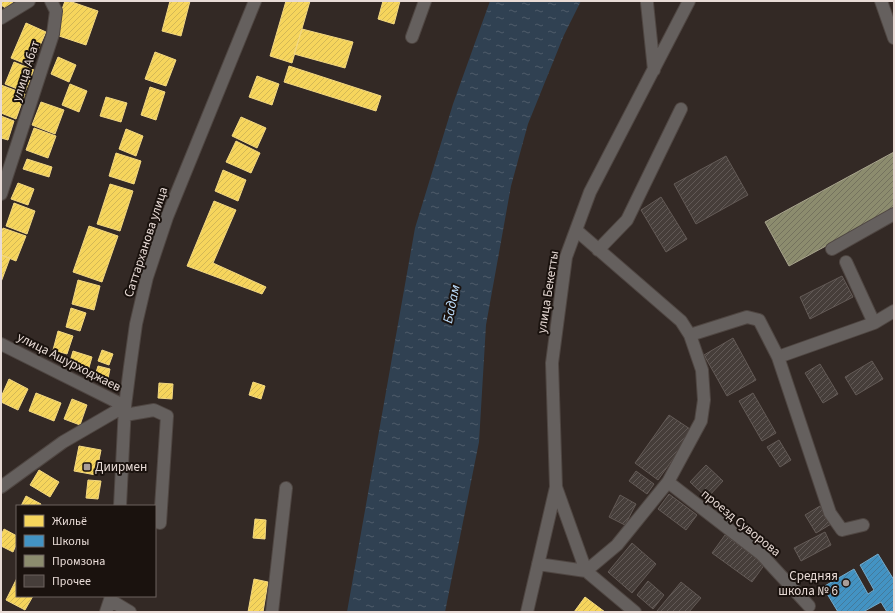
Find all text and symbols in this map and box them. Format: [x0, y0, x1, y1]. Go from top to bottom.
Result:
street label: улица Абат [8, 38, 44, 104]
street label: Саттарханова улица [120, 184, 172, 300]
street label: улица Бекетты [533, 249, 563, 335]
water label: Бадам [438, 283, 466, 325]
street label: улица Ашурходжаев [14, 328, 124, 396]
place label: Диирмен [95, 458, 147, 476]
marker: Диирмен [82, 462, 92, 472]
street label: проезд Суворова [697, 485, 785, 561]
legend [16, 505, 156, 597]
text: Жильё [52, 513, 87, 530]
text: Школы [52, 533, 89, 550]
text: Промзона [52, 553, 105, 570]
place label: Средняя школа № 6 [778, 567, 838, 600]
text: Прочее [52, 573, 91, 590]
marker: Средняя школа № 6 [841, 578, 851, 588]

